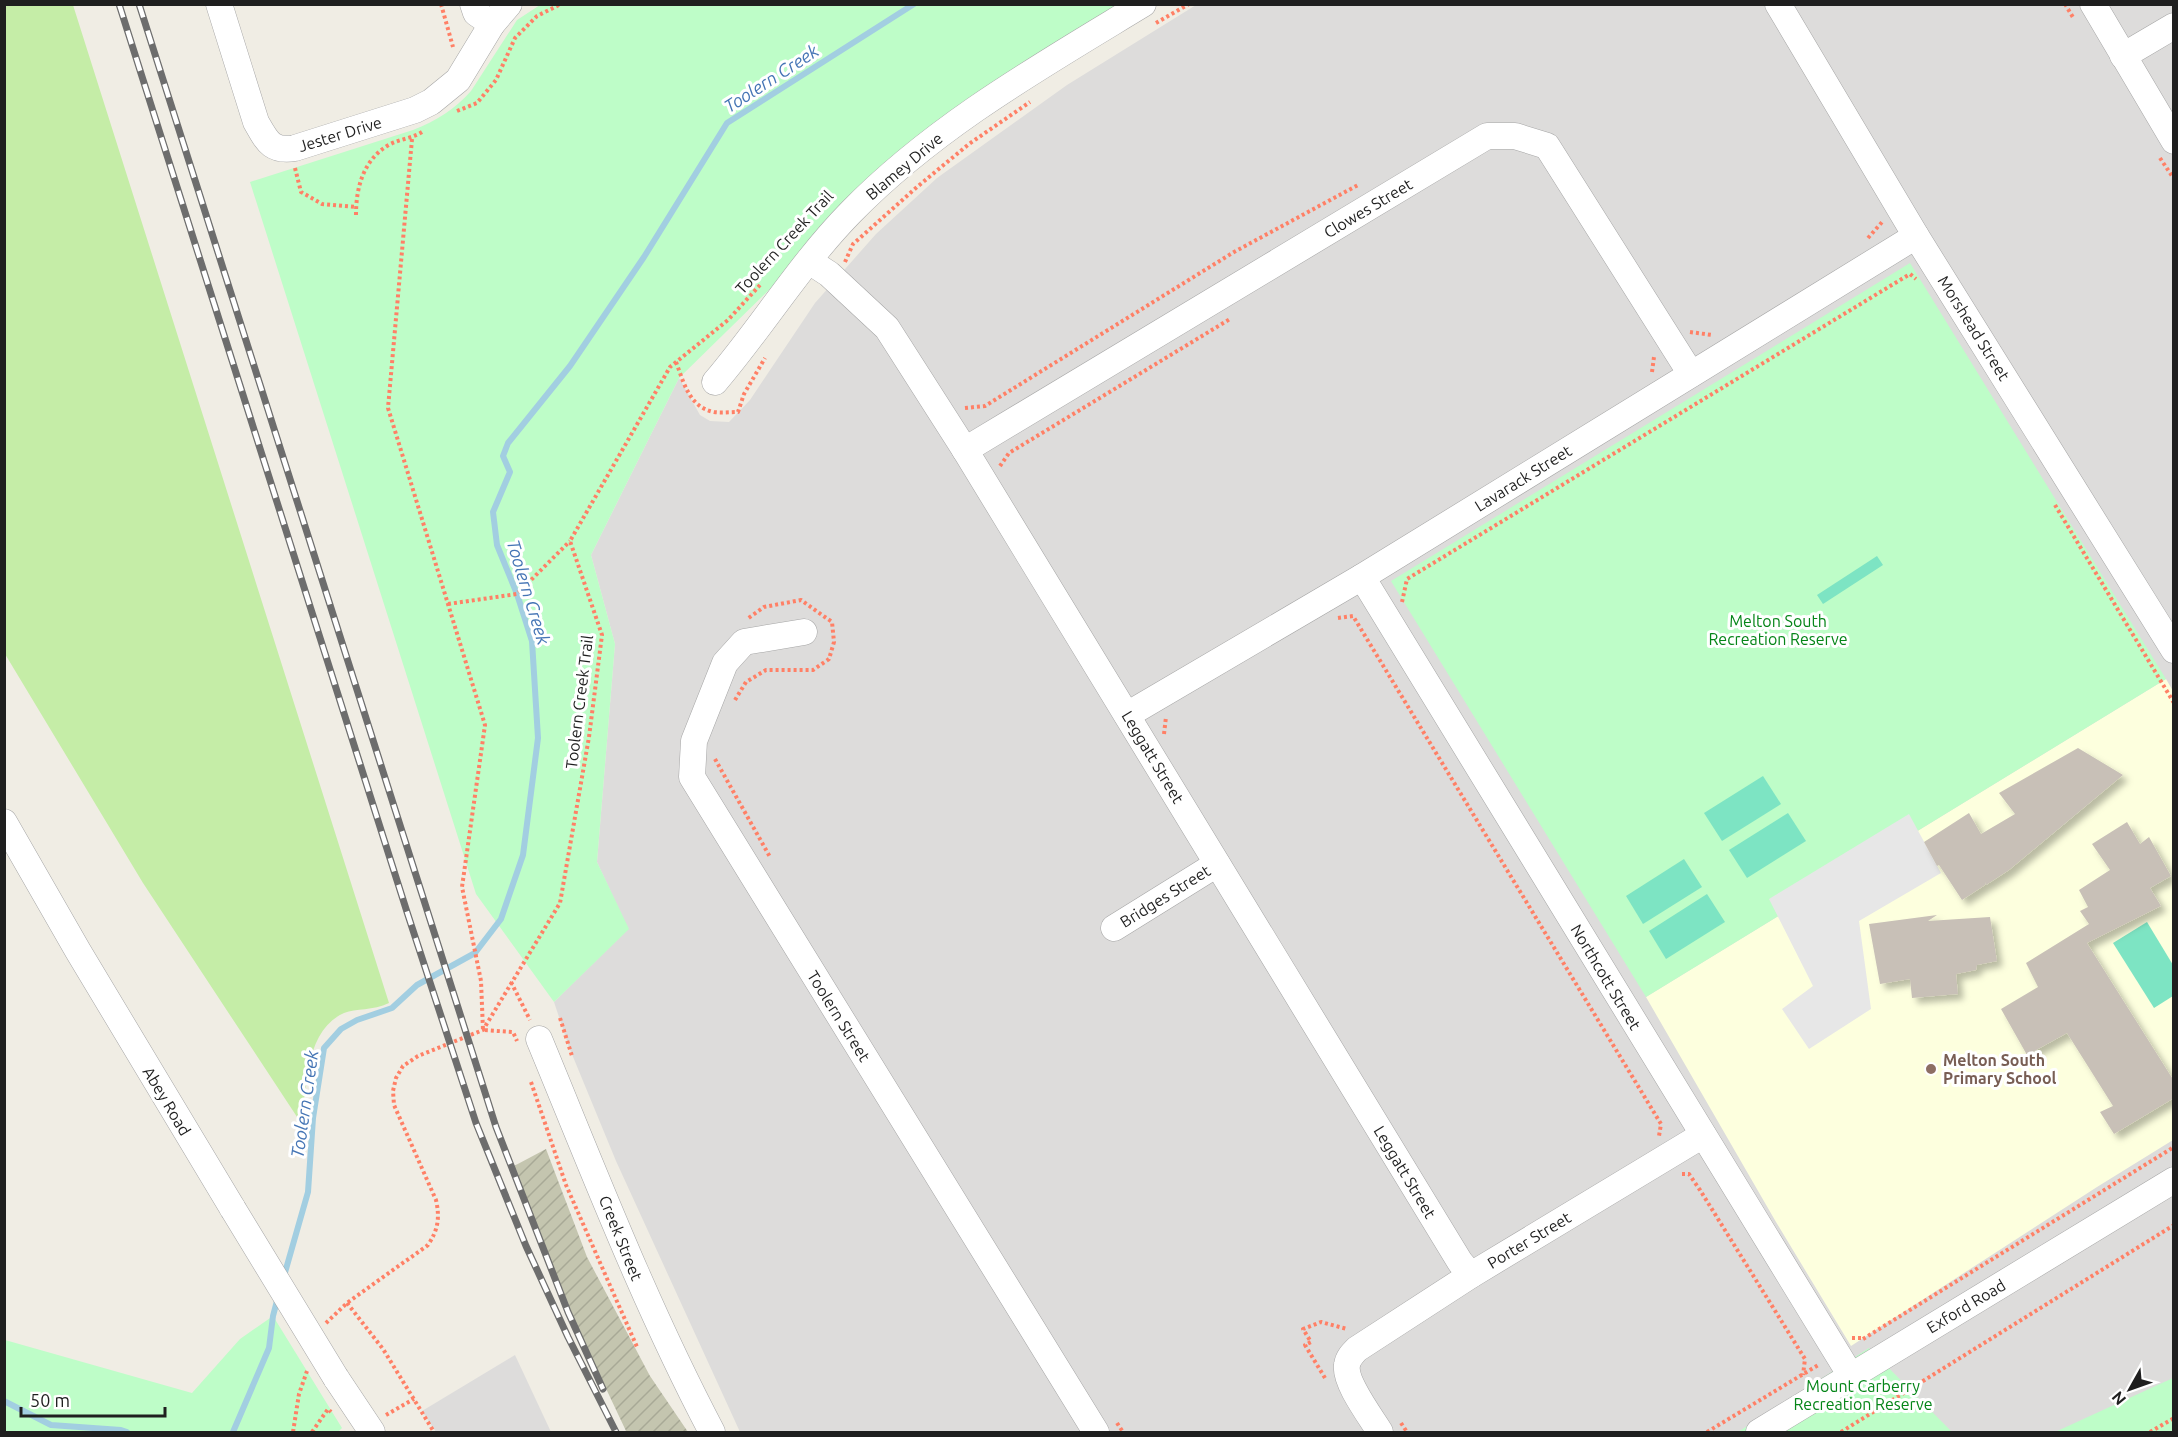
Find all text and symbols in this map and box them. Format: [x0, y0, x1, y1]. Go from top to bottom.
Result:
water label: Toolern Creek [720, 40, 823, 116]
street label: Jester Drive [296, 113, 384, 155]
street label: Blamey Drive [862, 129, 946, 203]
street label: Clowes Street [1321, 174, 1416, 241]
street label: Toolern Creek Trail [731, 187, 837, 297]
street label: Morshead Street [1935, 272, 2014, 384]
street label: Lavarack Street [1471, 441, 1575, 515]
water label: Toolern Creek [504, 537, 555, 648]
park label: Melton South Recreation Reserve [1708, 612, 1848, 648]
street label: Toolern Creek Trail [562, 634, 596, 770]
street label: Leggatt Street [1118, 708, 1188, 807]
street label: Bridges Street [1117, 861, 1214, 931]
street label: Northcott Street [1567, 921, 1645, 1034]
street label: Toolern Street [804, 967, 874, 1065]
water label: Toolern Creek [287, 1048, 322, 1159]
place label: Melton South Primary School [1943, 1051, 2057, 1087]
marker: Melton South Primary School [1924, 1062, 1938, 1076]
street label: Abey Road [139, 1063, 195, 1139]
street label: Leggatt Street [1370, 1123, 1440, 1222]
street label: Creek Street [596, 1193, 646, 1284]
street label: Porter Street [1484, 1208, 1575, 1272]
street label: Exford Road [1923, 1275, 2009, 1337]
north arrow [2100, 1359, 2160, 1419]
park label: Mount Carberry Recreation Reserve [1793, 1377, 1933, 1413]
scale bar [21, 1380, 165, 1418]
text: N [2108, 1388, 2129, 1409]
text: 50 m [30, 1390, 70, 1410]

